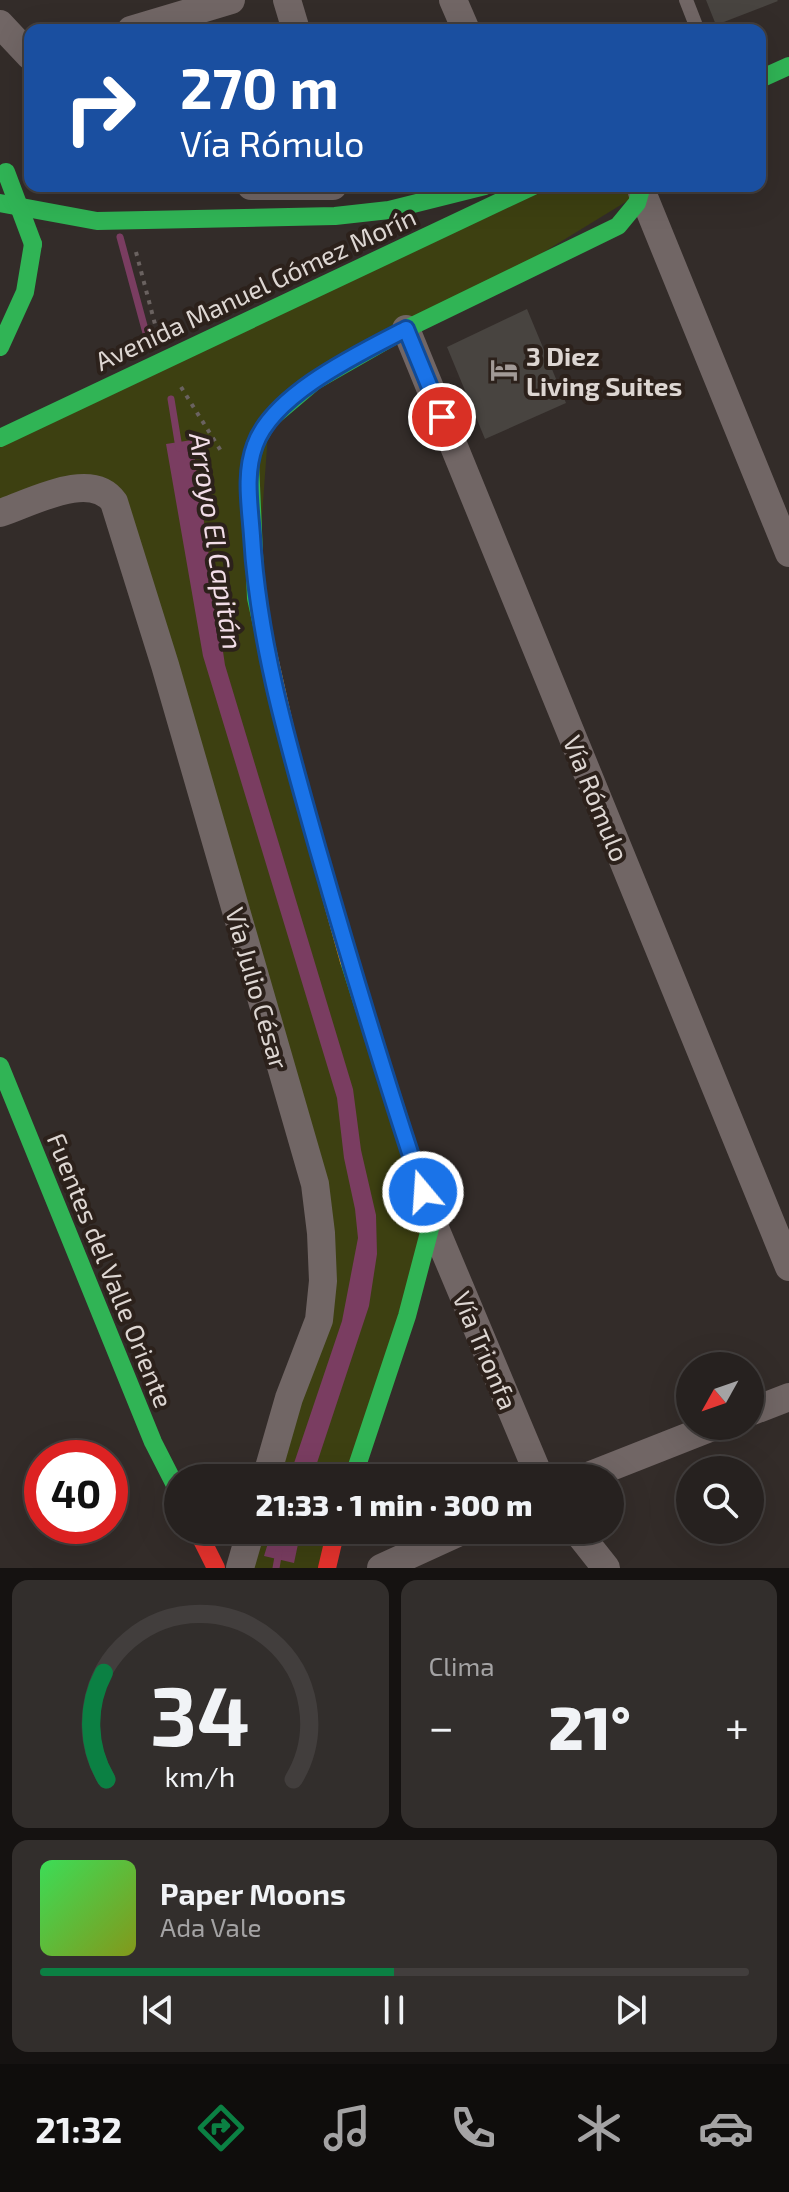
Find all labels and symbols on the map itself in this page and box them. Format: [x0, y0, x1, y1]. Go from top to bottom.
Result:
street label: Avenida Manuel Gómez Morín [90, 200, 420, 376]
place label: 3 Diez Living Suites [526, 340, 682, 401]
hotel icon: 3 Diez Living Suites [489, 355, 519, 385]
pin [408, 383, 476, 451]
water label: Arroyo El Capitán [183, 429, 251, 652]
street label: Vía Rómulo [558, 730, 636, 866]
street label: Vía Julio César [220, 903, 296, 1073]
street label: Fuentes del Valle Oriente [42, 1128, 180, 1412]
position arrow [381, 1150, 465, 1234]
street label: Vía Trionfa [447, 1286, 525, 1414]
north arrow [676, 1352, 764, 1440]
speed limit sign: 40 [24, 1440, 128, 1544]

